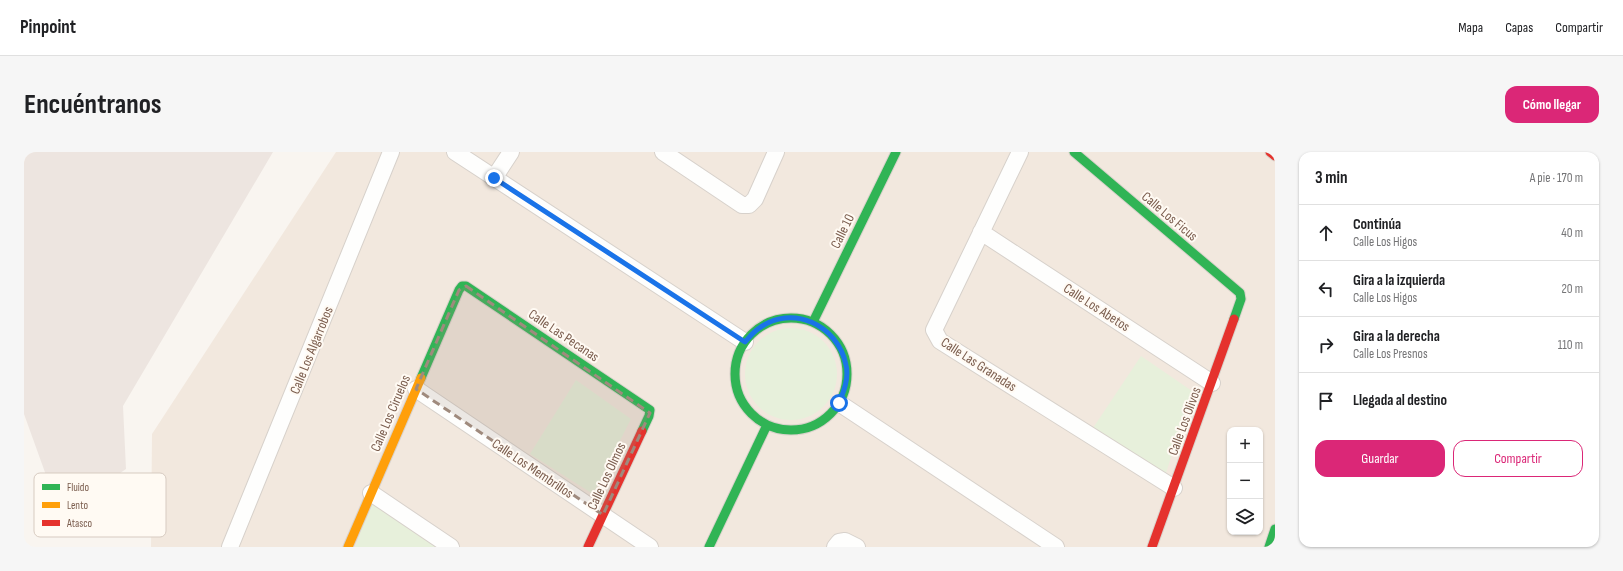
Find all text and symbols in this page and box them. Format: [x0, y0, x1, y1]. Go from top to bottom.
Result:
text: Pinpoint [20, 16, 76, 39]
text: Mapa [1458, 19, 1483, 36]
text: Capas [1505, 19, 1533, 36]
text: Compartir [1555, 19, 1603, 36]
button: Cómo llegar [1505, 86, 1599, 123]
text: Encuéntranos [24, 88, 162, 121]
text: 3 min [1315, 168, 1348, 188]
route end [485, 169, 503, 187]
text: A pie · 170 m [1530, 170, 1583, 186]
street label: Calle Los Ficus [1138, 188, 1201, 245]
street label: Calle 10 [827, 211, 858, 251]
text: Continúa [1353, 215, 1401, 234]
icon: ahead [1315, 222, 1337, 244]
text: 40 m [1561, 225, 1583, 241]
text: Calle Los Higos [1353, 234, 1417, 250]
text: Gira a la izquierda [1353, 271, 1445, 290]
icon: left [1315, 278, 1337, 300]
street label: Calle Los Abetos [1060, 280, 1133, 335]
text: 20 m [1561, 281, 1583, 297]
text: Calle Los Higos [1353, 290, 1417, 306]
street label: Calle Los Algarrobos [286, 304, 337, 396]
street label: Calle Las Pecanas [525, 306, 602, 365]
text: Gira a la derecha [1353, 327, 1440, 346]
street label: Calle Las Granadas [938, 334, 1020, 395]
icon: right [1315, 334, 1337, 356]
text: 110 m [1558, 337, 1583, 353]
text: Calle Los Presnos [1353, 346, 1428, 362]
street label: Calle Los Ciruelos [367, 372, 414, 454]
street label: Calle Los Olivos [1164, 385, 1205, 458]
icon: arrive [1315, 390, 1337, 412]
text: Llegada al destino [1353, 391, 1447, 410]
route start [830, 394, 848, 412]
map controls [1227, 427, 1263, 535]
button: + [1227, 427, 1263, 463]
street label: Calle Los Membrillos [489, 435, 577, 502]
street label: Calle Los Olmos [583, 440, 629, 513]
button: Guardar [1315, 440, 1445, 477]
button: Compartir [1453, 440, 1583, 477]
button: − [1227, 463, 1263, 499]
legend [34, 473, 166, 537]
text: Fluido [67, 481, 89, 494]
text: Lento [67, 499, 88, 512]
button: layers [1227, 499, 1263, 535]
text: Atasco [66, 517, 93, 530]

